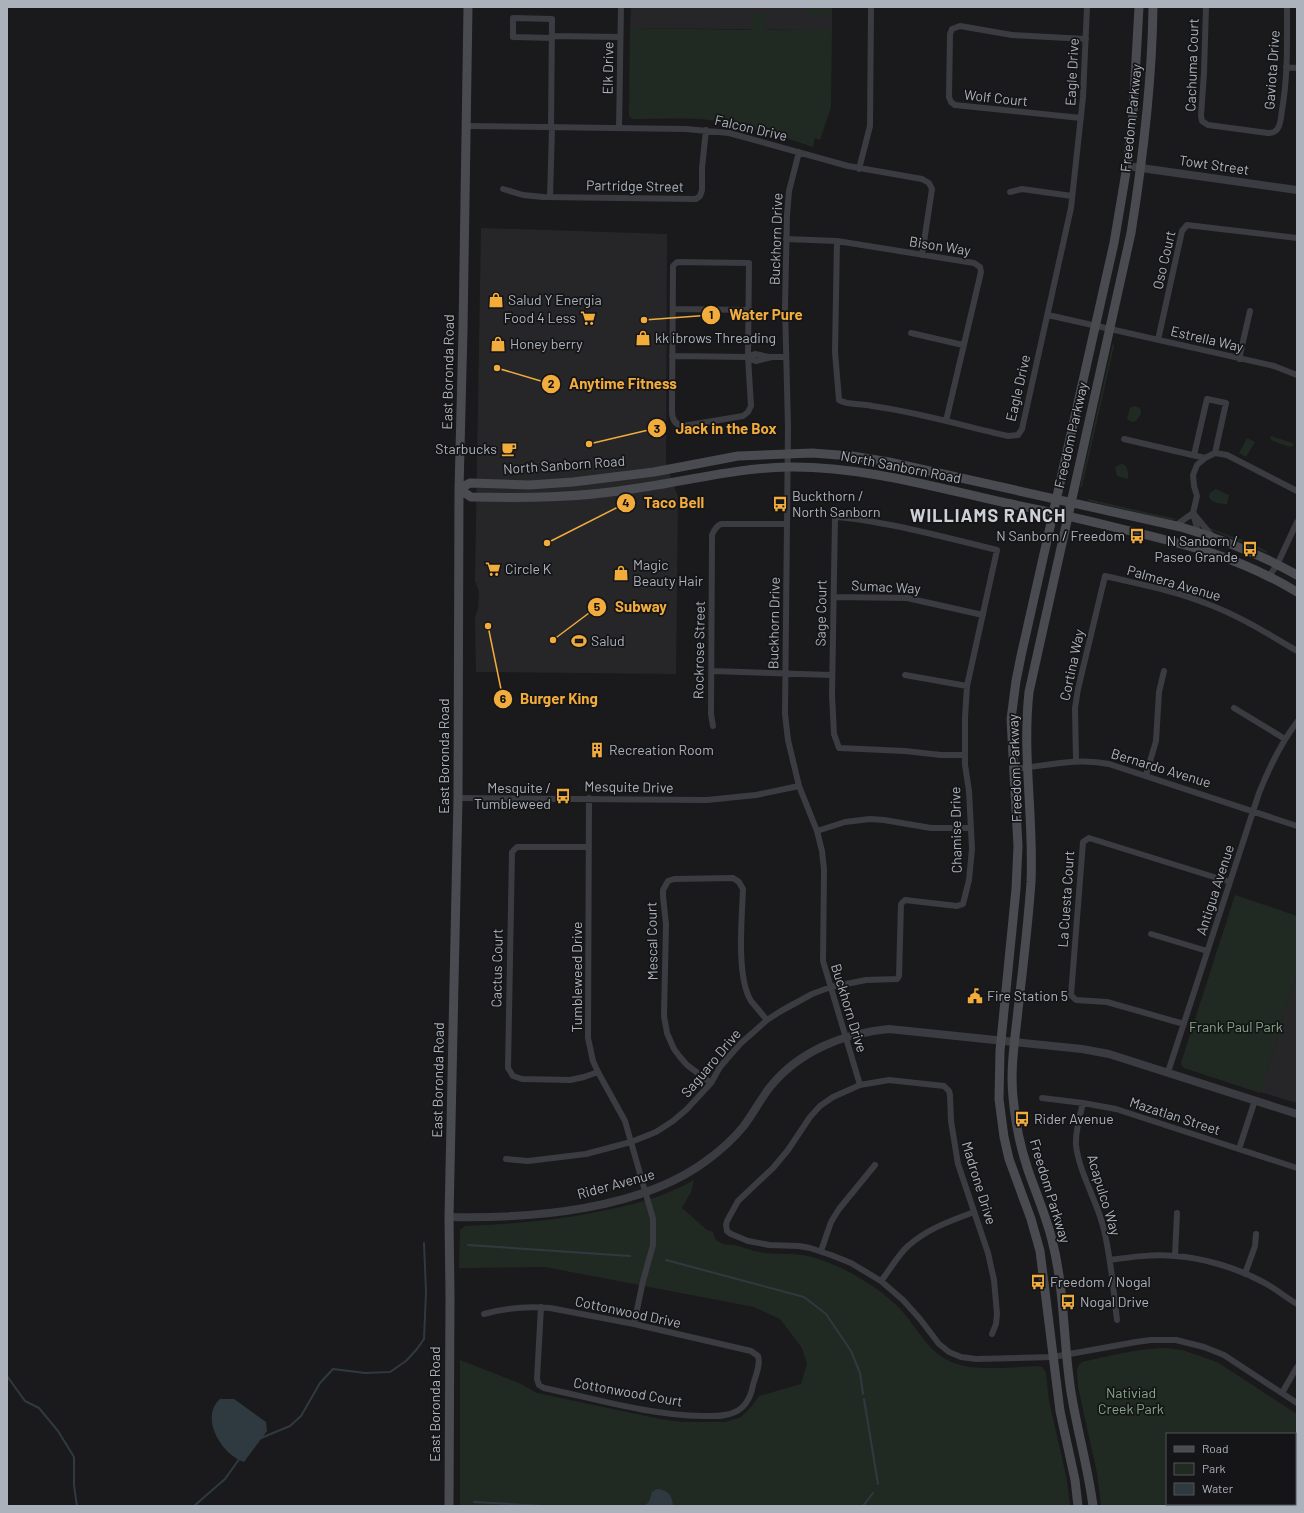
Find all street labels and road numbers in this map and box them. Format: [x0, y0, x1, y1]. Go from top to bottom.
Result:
street label: Cachuma Court [1181, 18, 1202, 112]
street label: Gaviota Drive [1260, 30, 1283, 110]
street label: Eagle Drive [1061, 38, 1082, 106]
street label: Elk Drive [599, 41, 616, 94]
street label: Freedom Parkway [1116, 63, 1145, 173]
street label: Wolf Court [963, 86, 1029, 109]
street label: Falcon Drive [713, 111, 789, 144]
street label: Towt Street [1178, 151, 1250, 178]
street label: Partridge Street [586, 176, 684, 195]
street label: Buckhorn Drive [765, 193, 786, 285]
street label: Oso Court [1148, 229, 1179, 291]
street label: Bison Way [908, 232, 973, 259]
street label: East Boronda Road [438, 314, 457, 430]
street label: Estrella Way [1169, 322, 1246, 355]
street label: Eagle Drive [1002, 353, 1033, 423]
street label: Freedom Parkway [1050, 380, 1091, 490]
street label: North Sanborn Road [839, 447, 963, 487]
street label: North Sanborn Road [502, 452, 626, 477]
street label: Palmera Avenue [1125, 561, 1223, 604]
street label: Sumac Way [851, 576, 922, 597]
street label: Buckhorn Drive [764, 577, 783, 669]
street label: Sage Court [811, 579, 830, 647]
street label: Rockrose Street [689, 601, 708, 699]
street label: Cortina Way [1056, 627, 1087, 702]
street label: East Boronda Road [435, 698, 452, 814]
street label: Freedom Parkway [1004, 713, 1025, 822]
street label: Bernardo Avenue [1109, 744, 1213, 791]
street label: Mesquite Drive [584, 777, 674, 796]
street label: Chamise Drive [946, 787, 965, 873]
street label: Antigua Avenue [1192, 842, 1237, 937]
street label: La Cuesta Court [1054, 850, 1077, 948]
street label: Mescal Court [642, 902, 661, 980]
street label: Tumbleweed Drive [568, 922, 585, 1033]
street label: Cactus Court [487, 928, 506, 1008]
street label: Buckhorn Drive [828, 961, 871, 1054]
street label: East Boronda Road [428, 1022, 447, 1138]
street label: Saguaro Drive [677, 1025, 744, 1100]
street label: Mazatlan Street [1128, 1093, 1223, 1138]
street label: Freedom Parkway [1027, 1137, 1075, 1246]
street label: Madrone Drive [959, 1139, 1000, 1227]
street label: Acapulco Way [1084, 1152, 1125, 1238]
street label: Rider Avenue [575, 1165, 657, 1202]
street label: Cottonwood Drive [574, 1292, 683, 1331]
street label: East Boronda Road [426, 1346, 443, 1462]
street label: Cottonwood Court [572, 1374, 684, 1409]

